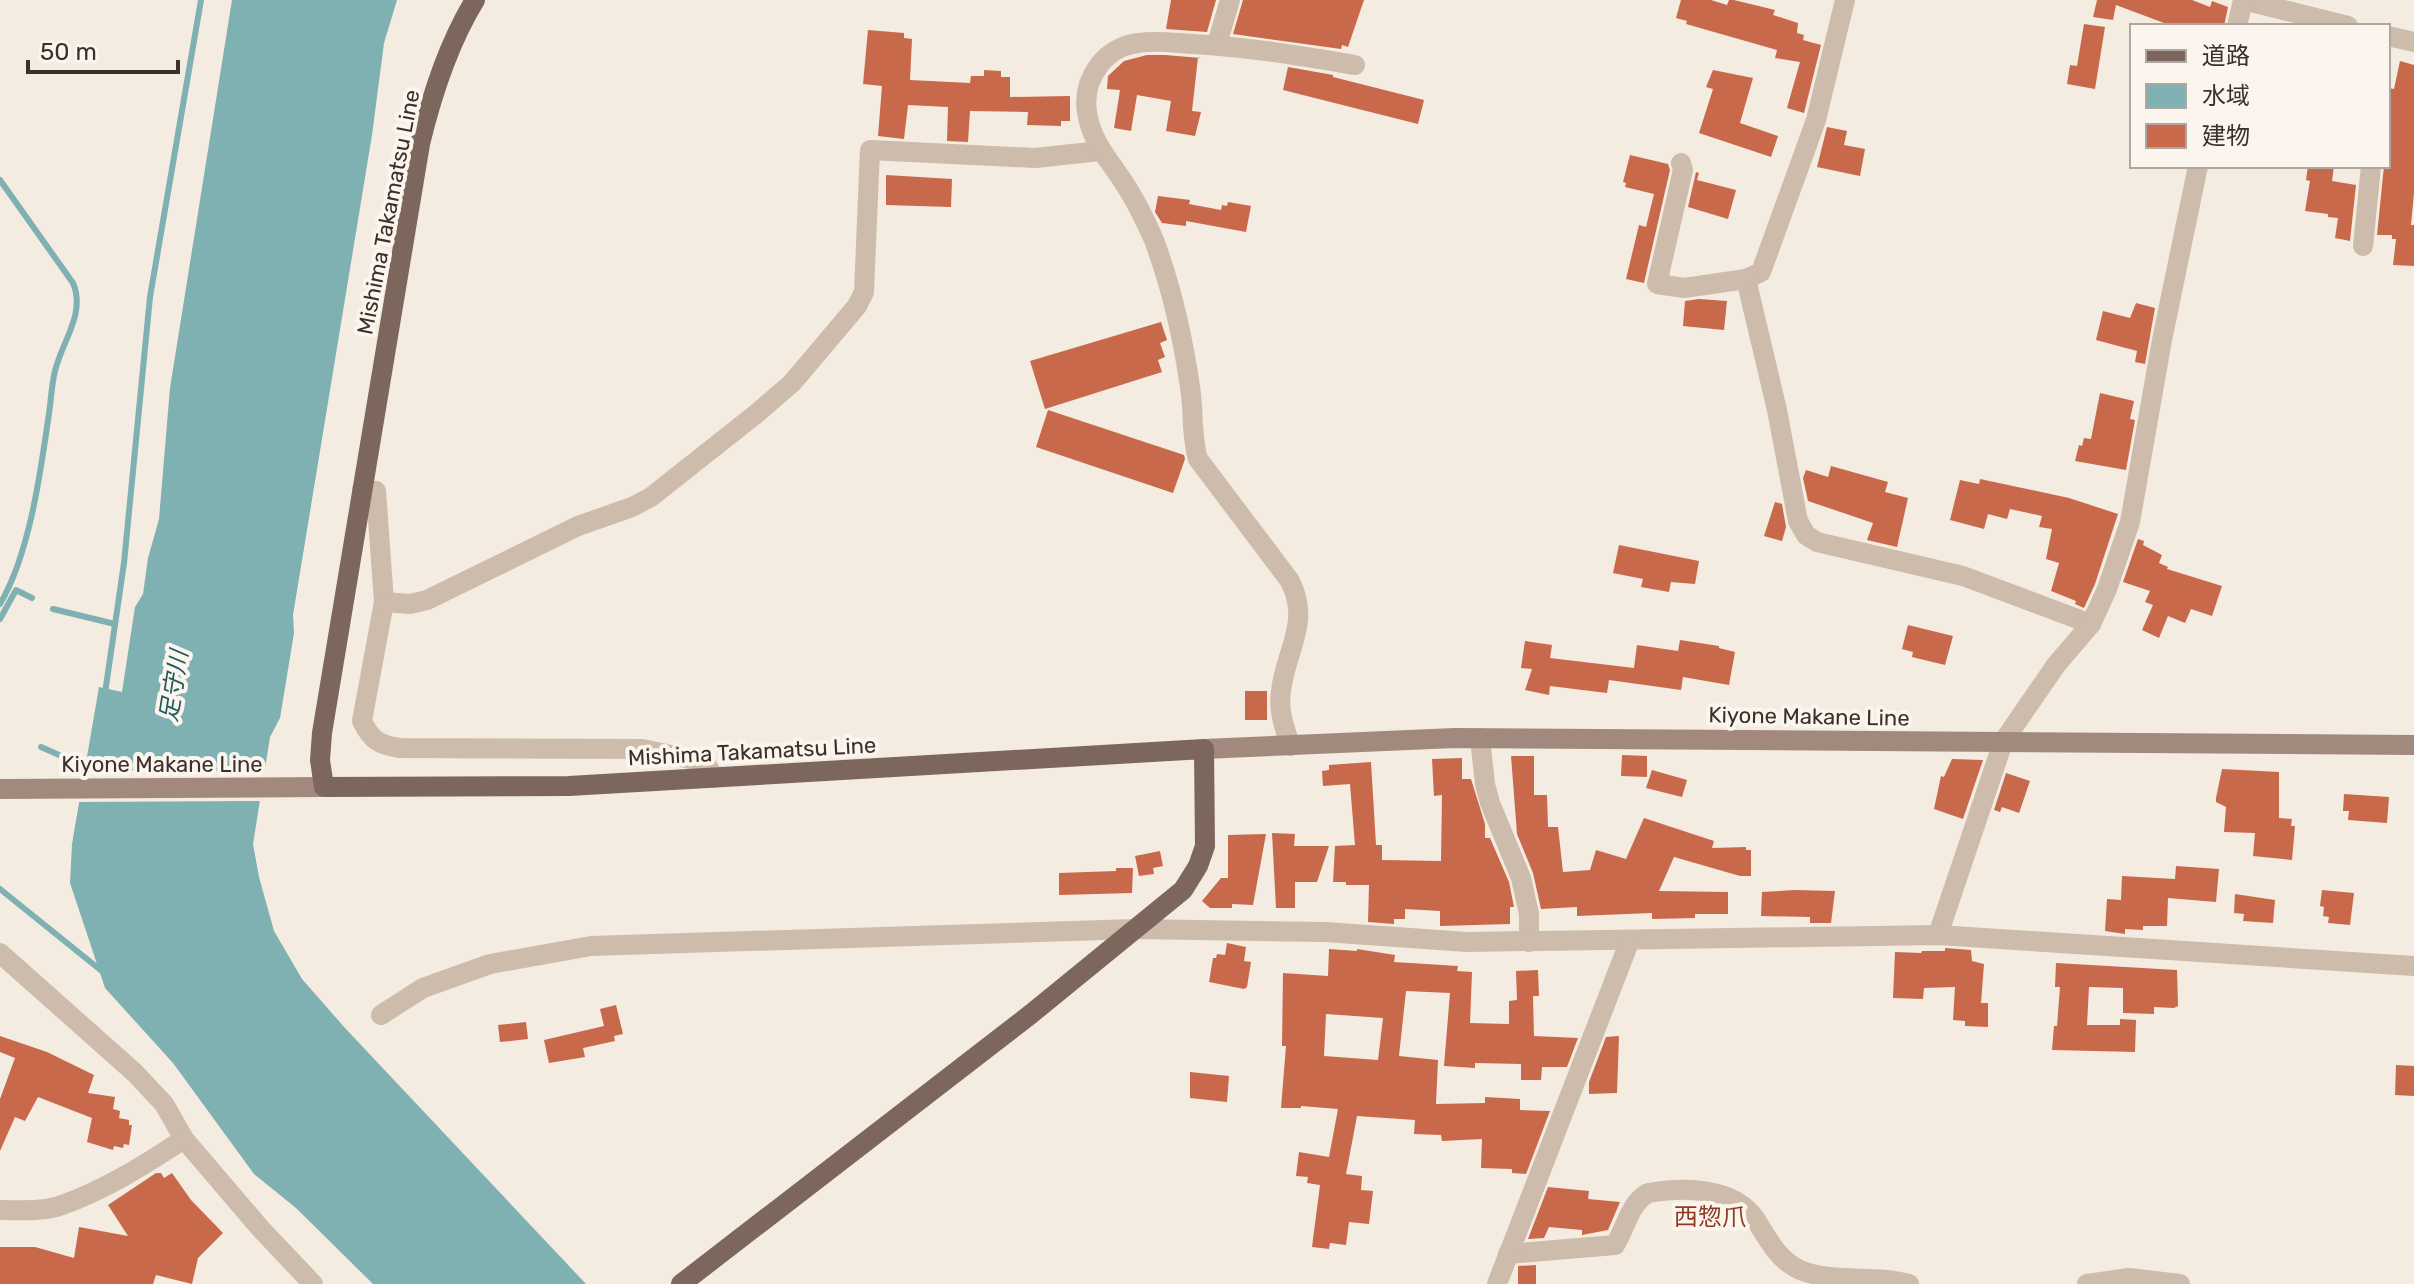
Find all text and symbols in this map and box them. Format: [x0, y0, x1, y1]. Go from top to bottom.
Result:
scale bar [28, 24, 178, 74]
legend [2130, 24, 2390, 168]
text: 50 m [40, 38, 97, 66]
text: 道路 [2202, 42, 2250, 70]
text: 水域 [2202, 82, 2250, 110]
street label: Mishima Takamatsu Line [351, 87, 425, 337]
text: 建物 [2202, 122, 2250, 150]
water label: 足守川 [155, 645, 194, 724]
street label: Kiyone Makane Line [1708, 701, 1910, 732]
street label: Mishima Takamatsu Line [627, 732, 877, 771]
street label: Kiyone Makane Line [61, 751, 263, 778]
district label: 西惣爪 [1674, 1203, 1746, 1231]

